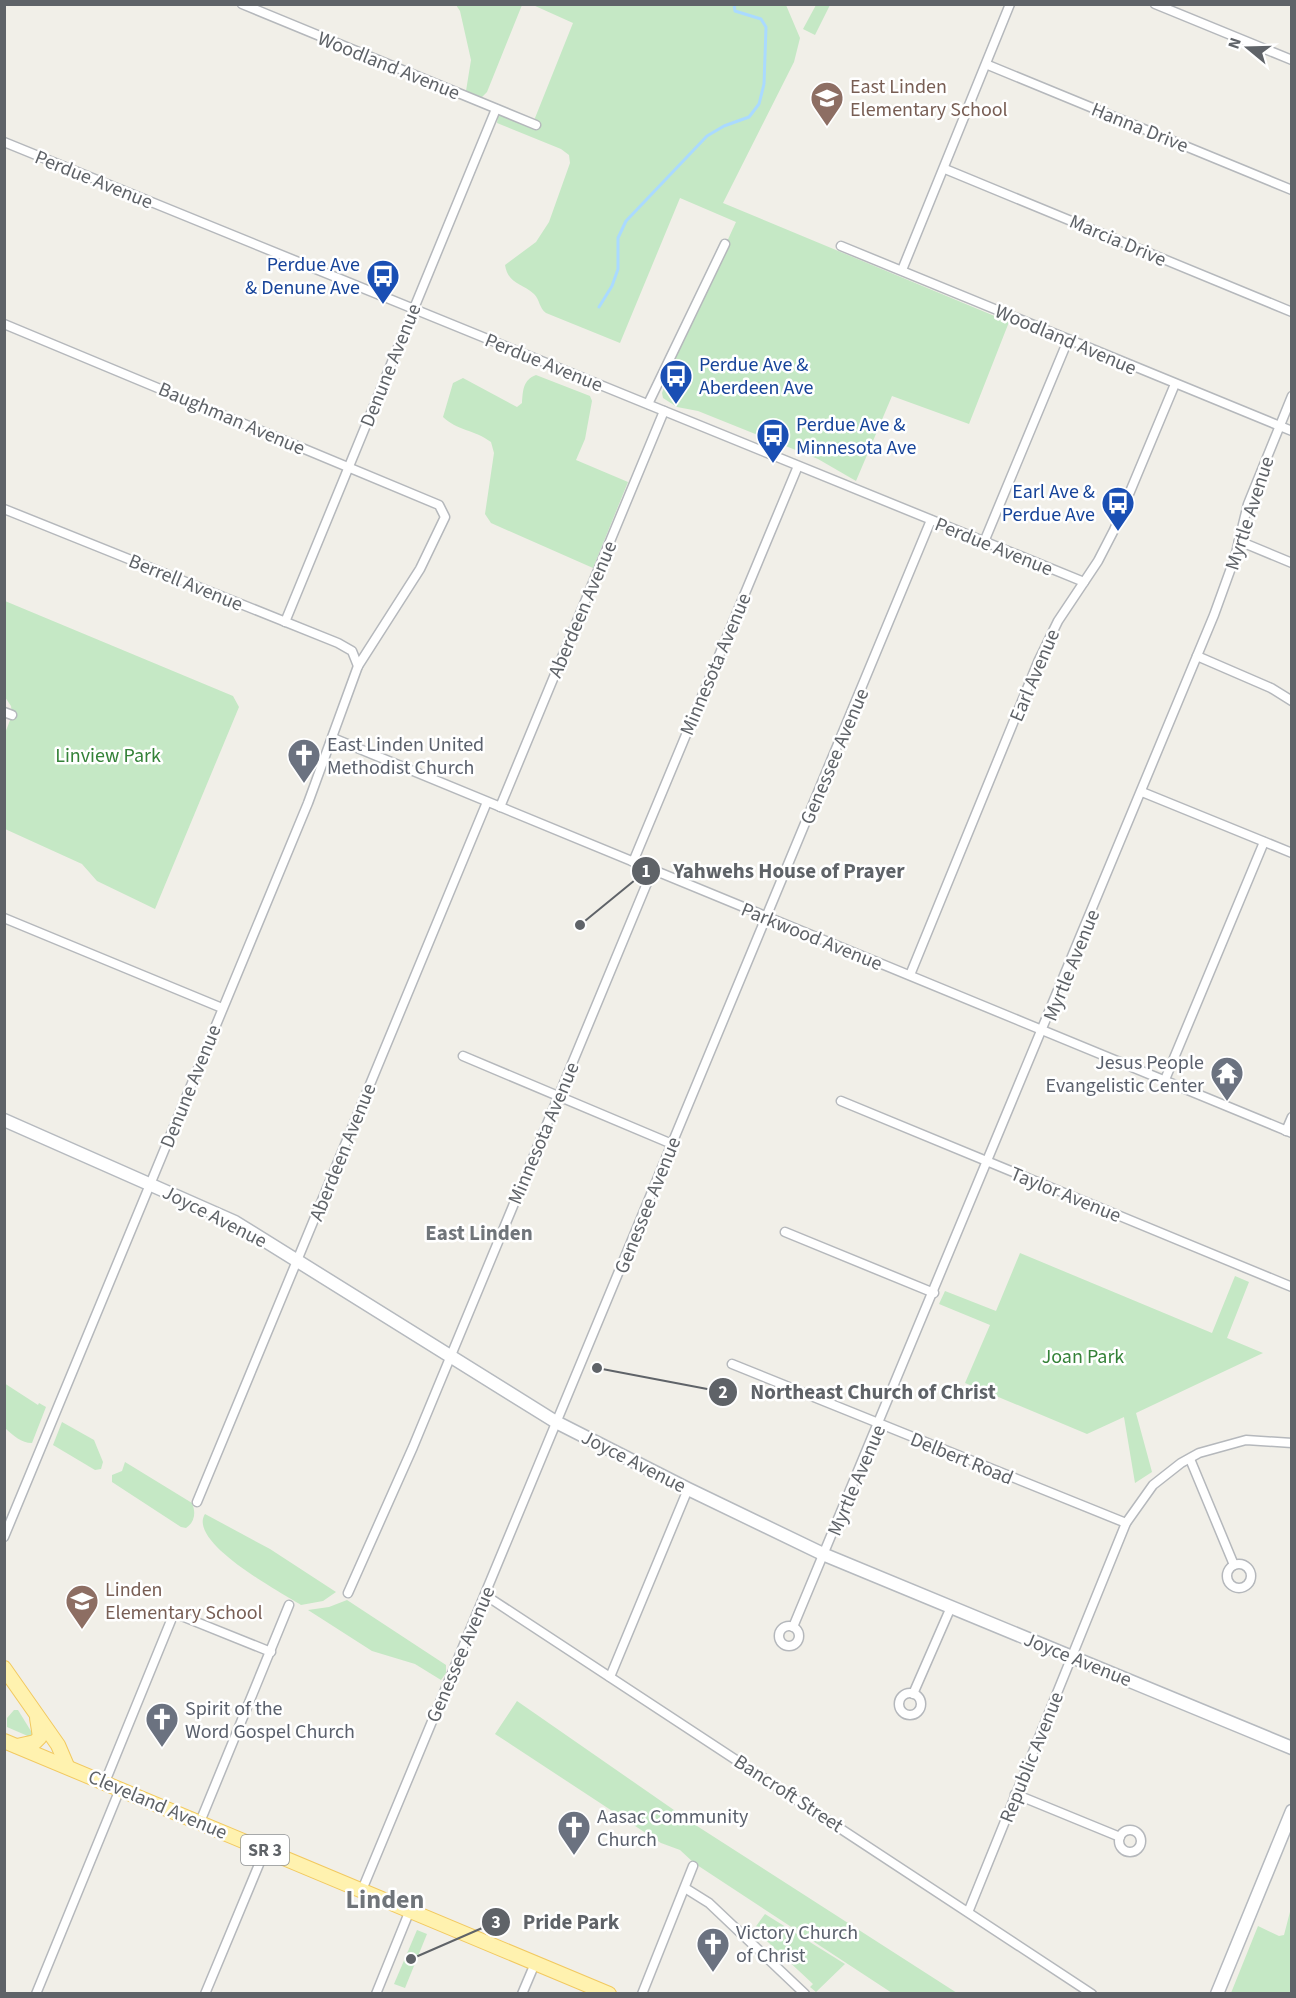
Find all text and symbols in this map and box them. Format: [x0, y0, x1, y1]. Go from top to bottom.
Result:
north arrow [1218, 18, 1278, 78]
street label: Woodland Avenue [313, 25, 464, 107]
text: N [1223, 35, 1247, 52]
place label: East Linden Elementary School [850, 73, 1008, 124]
school or university icon: East Linden Elementary School [809, 80, 845, 127]
street label: Hanna Drive [1087, 96, 1192, 160]
street label: Perdue Avenue [30, 144, 157, 216]
street label: Marcia Drive [1065, 208, 1170, 274]
place label: Perdue Ave & Denune Ave [245, 251, 360, 302]
bus stop icon: Perdue Ave & Denune Ave [365, 258, 401, 305]
street label: Woodland Avenue [990, 297, 1141, 382]
street label: Denune Avenue [353, 300, 428, 431]
street label: Perdue Avenue [480, 327, 607, 399]
place label: Perdue Ave & Aberdeen Ave [699, 351, 813, 402]
bus stop icon: Perdue Ave & Aberdeen Ave [658, 358, 694, 405]
street label: Baughman Avenue [154, 375, 309, 462]
place label: Perdue Ave & Minnesota Ave [796, 411, 917, 462]
bus stop icon: Perdue Ave & Minnesota Ave [755, 417, 791, 464]
street label: Myrtle Avenue [1218, 453, 1282, 574]
place label: Earl Ave & Perdue Ave [1002, 478, 1095, 529]
bus stop icon: Earl Ave & Perdue Ave [1100, 485, 1136, 532]
street label: Perdue Avenue [930, 511, 1057, 583]
street label: Aberdeen Avenue [541, 537, 624, 682]
street label: Berrell Avenue [124, 547, 247, 619]
street label: Minnesota Avenue [673, 589, 759, 740]
street label: Earl Avenue [1003, 625, 1067, 726]
street label: Genessee Avenue [794, 684, 876, 829]
place label: East Linden United Methodist Church [327, 731, 484, 782]
church icon: East Linden United Methodist Church [286, 737, 322, 784]
park label: Linview Park [55, 742, 161, 770]
callout: Yahwehs House of Prayer [631, 851, 916, 890]
text: Yahwehs House of Prayer [672, 856, 905, 886]
text: 1 [641, 859, 651, 884]
street label: Parkwood Avenue [737, 896, 887, 978]
street label: Myrtle Avenue [1037, 905, 1107, 1025]
street label: Denune Avenue [153, 1021, 228, 1152]
place label: Jesus People Evangelistic Center [1046, 1049, 1204, 1100]
temple icon: Jesus People Evangelistic Center [1209, 1055, 1245, 1102]
street label: Minnesota Avenue [501, 1058, 587, 1209]
street label: Aberdeen Avenue [303, 1079, 383, 1225]
street label: Genessee Avenue [608, 1133, 688, 1278]
street label: Taylor Avenue [1006, 1160, 1125, 1230]
street label: Joyce Avenue [157, 1179, 272, 1255]
district label: East Linden [425, 1218, 533, 1248]
park label: Joan Park [1042, 1343, 1124, 1371]
callout: Northeast Church of Christ [708, 1372, 1008, 1411]
text: Northeast Church of Christ [750, 1377, 996, 1407]
text: 2 [718, 1380, 728, 1405]
street label: Myrtle Avenue [821, 1420, 893, 1540]
street label: Joyce Avenue [576, 1424, 691, 1500]
street label: Delbert Road [906, 1426, 1017, 1492]
place label: Linden Elementary School [105, 1576, 263, 1627]
street label: Genessee Avenue [420, 1582, 502, 1727]
school or university icon: Linden Elementary School [64, 1583, 100, 1630]
street label: Joyce Avenue [1020, 1626, 1136, 1694]
street label: Republic Avenue [993, 1688, 1071, 1827]
place label: Spirit of the Word Gospel Church [185, 1695, 355, 1746]
church icon: Spirit of the Word Gospel Church [144, 1701, 180, 1748]
street label: Bancroft Street [728, 1748, 849, 1840]
street label: Cleveland Avenue [84, 1763, 232, 1847]
place label: Aasac Community Church [597, 1803, 749, 1854]
church icon: Aasac Community Church [556, 1809, 592, 1856]
road number: SR 3 [241, 1835, 289, 1865]
district label: Linden [346, 1881, 424, 1918]
callout: Pride Park [481, 1903, 631, 1942]
text: Pride Park [523, 1907, 620, 1937]
text: 3 [491, 1910, 501, 1935]
place label: Victory Church of Christ [736, 1919, 858, 1970]
church icon: Victory Church of Christ [695, 1926, 731, 1973]

